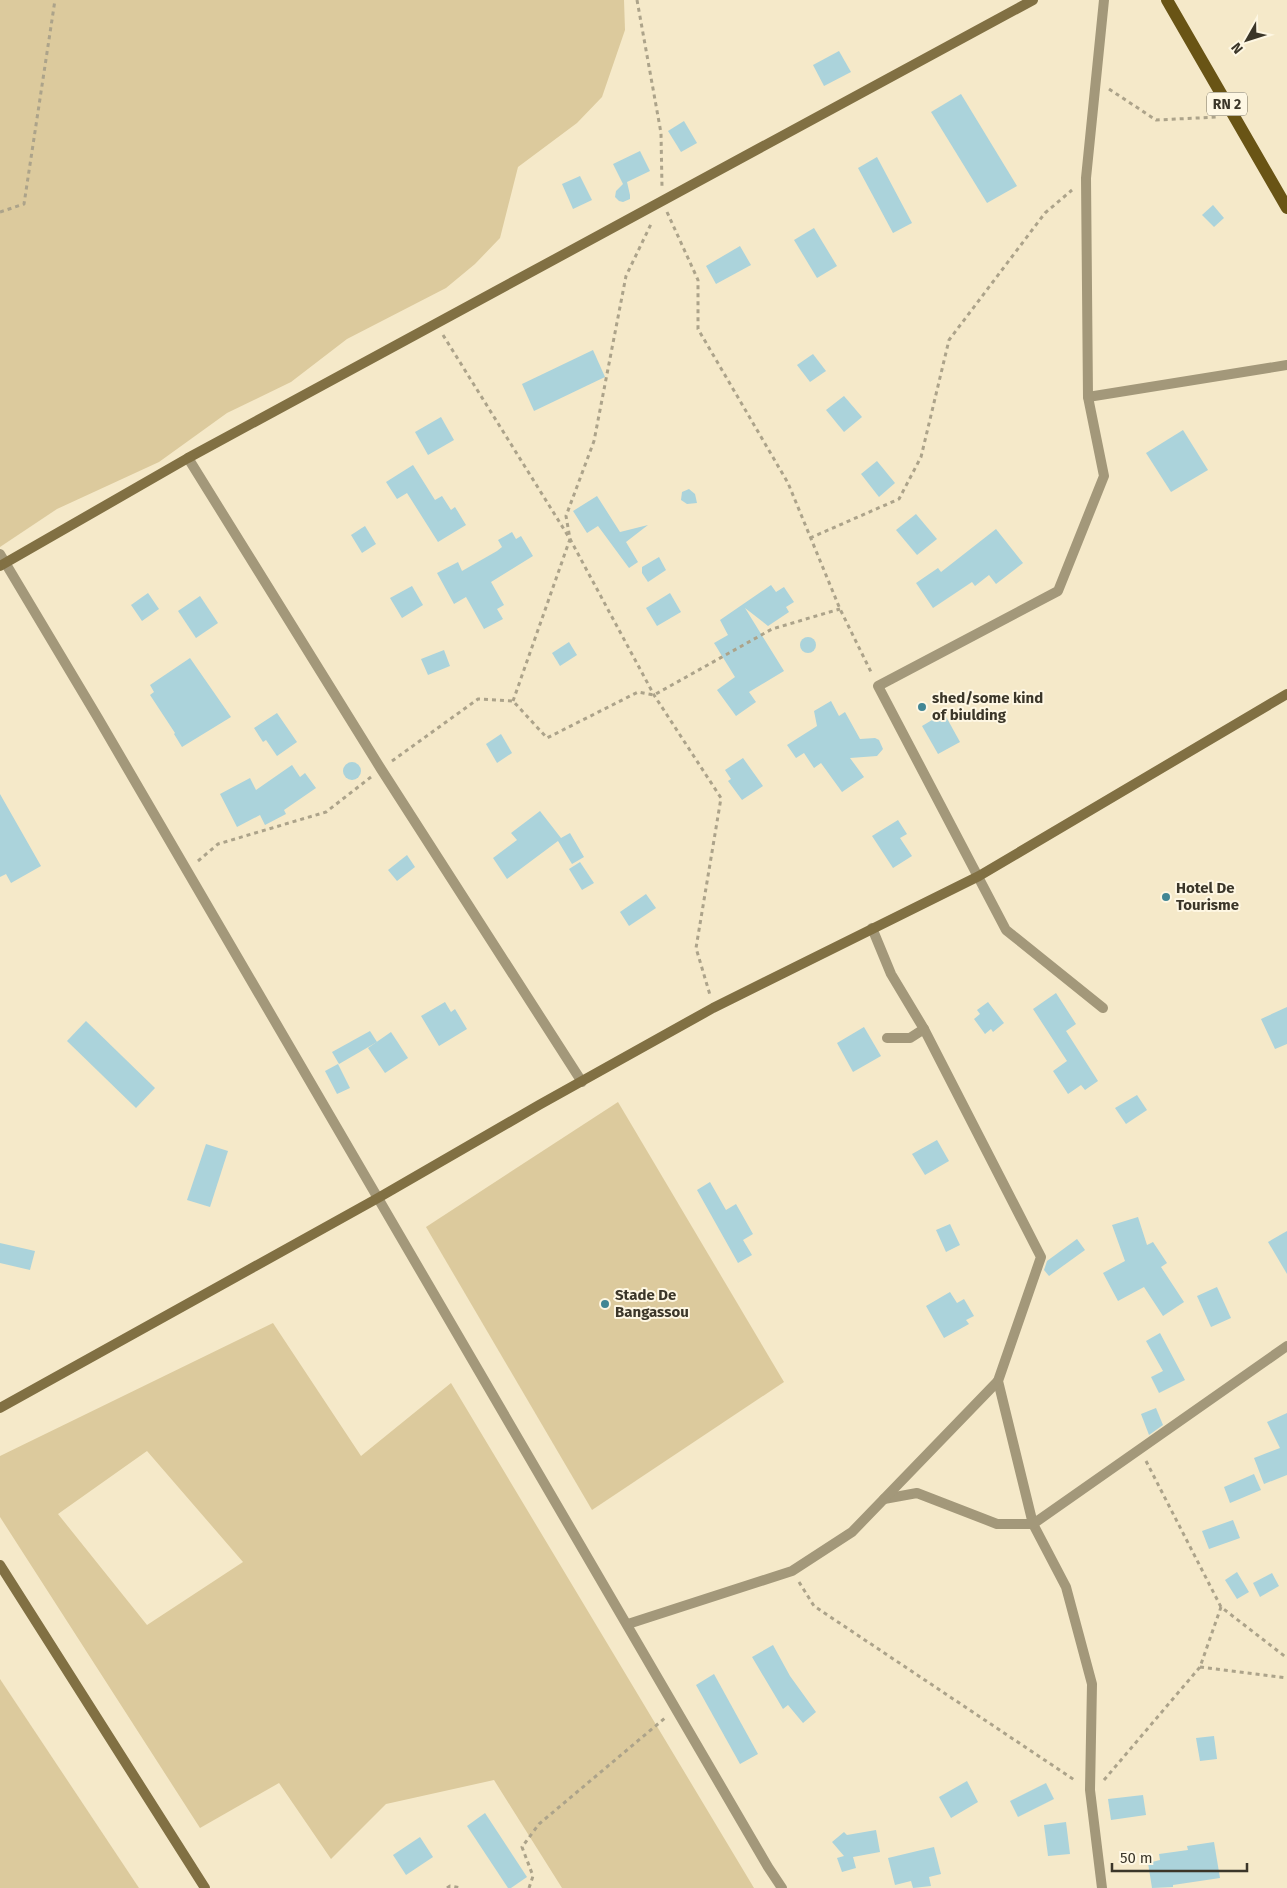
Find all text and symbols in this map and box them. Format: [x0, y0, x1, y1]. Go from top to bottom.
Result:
north arrow [1222, 15, 1272, 65]
text: N [1228, 39, 1247, 57]
road number: RN 2 [1207, 92, 1247, 116]
place label: shed/some kind of biulding [932, 689, 1043, 724]
marker: shed/some kind of biulding [916, 701, 928, 713]
place label: Hotel De Tourisme [1176, 879, 1239, 914]
marker: Hotel De Tourisme [1160, 891, 1172, 903]
place label: Stade De Bangassou [615, 1286, 689, 1321]
marker: Stade De Bangassou [599, 1298, 611, 1310]
scale bar [1112, 1840, 1247, 1872]
text: 50 m [1120, 1849, 1153, 1867]

